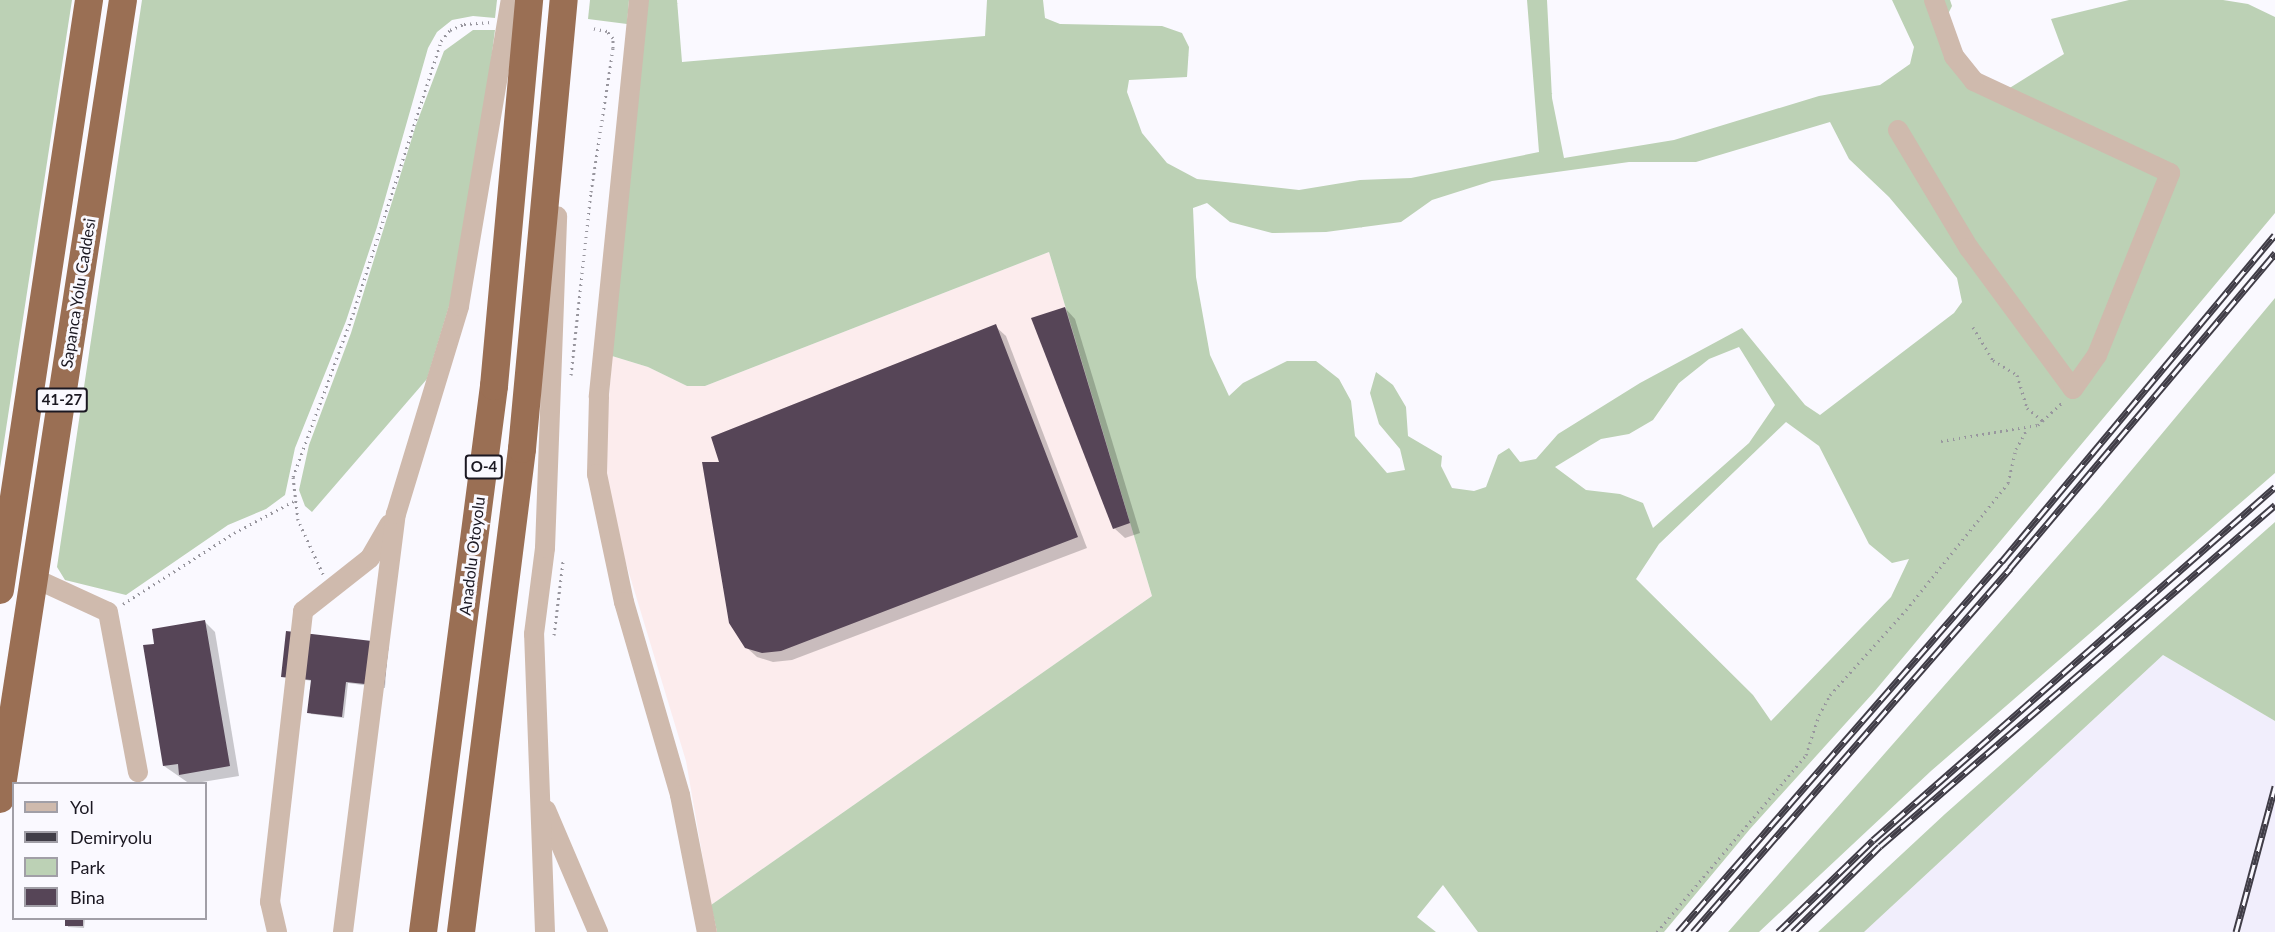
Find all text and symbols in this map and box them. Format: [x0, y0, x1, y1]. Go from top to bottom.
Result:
street label: Sapanca Yolu Caddesi [57, 216, 99, 370]
road number: 41-27 [35, 388, 89, 412]
road number: O-4 [464, 455, 504, 479]
street label: Anadolu Otoyolu [455, 495, 489, 617]
legend [12, 782, 207, 920]
text: Yol [70, 796, 94, 818]
text: Demiryolu [70, 826, 152, 848]
text: Park [70, 856, 105, 878]
text: Bina [70, 886, 105, 908]

